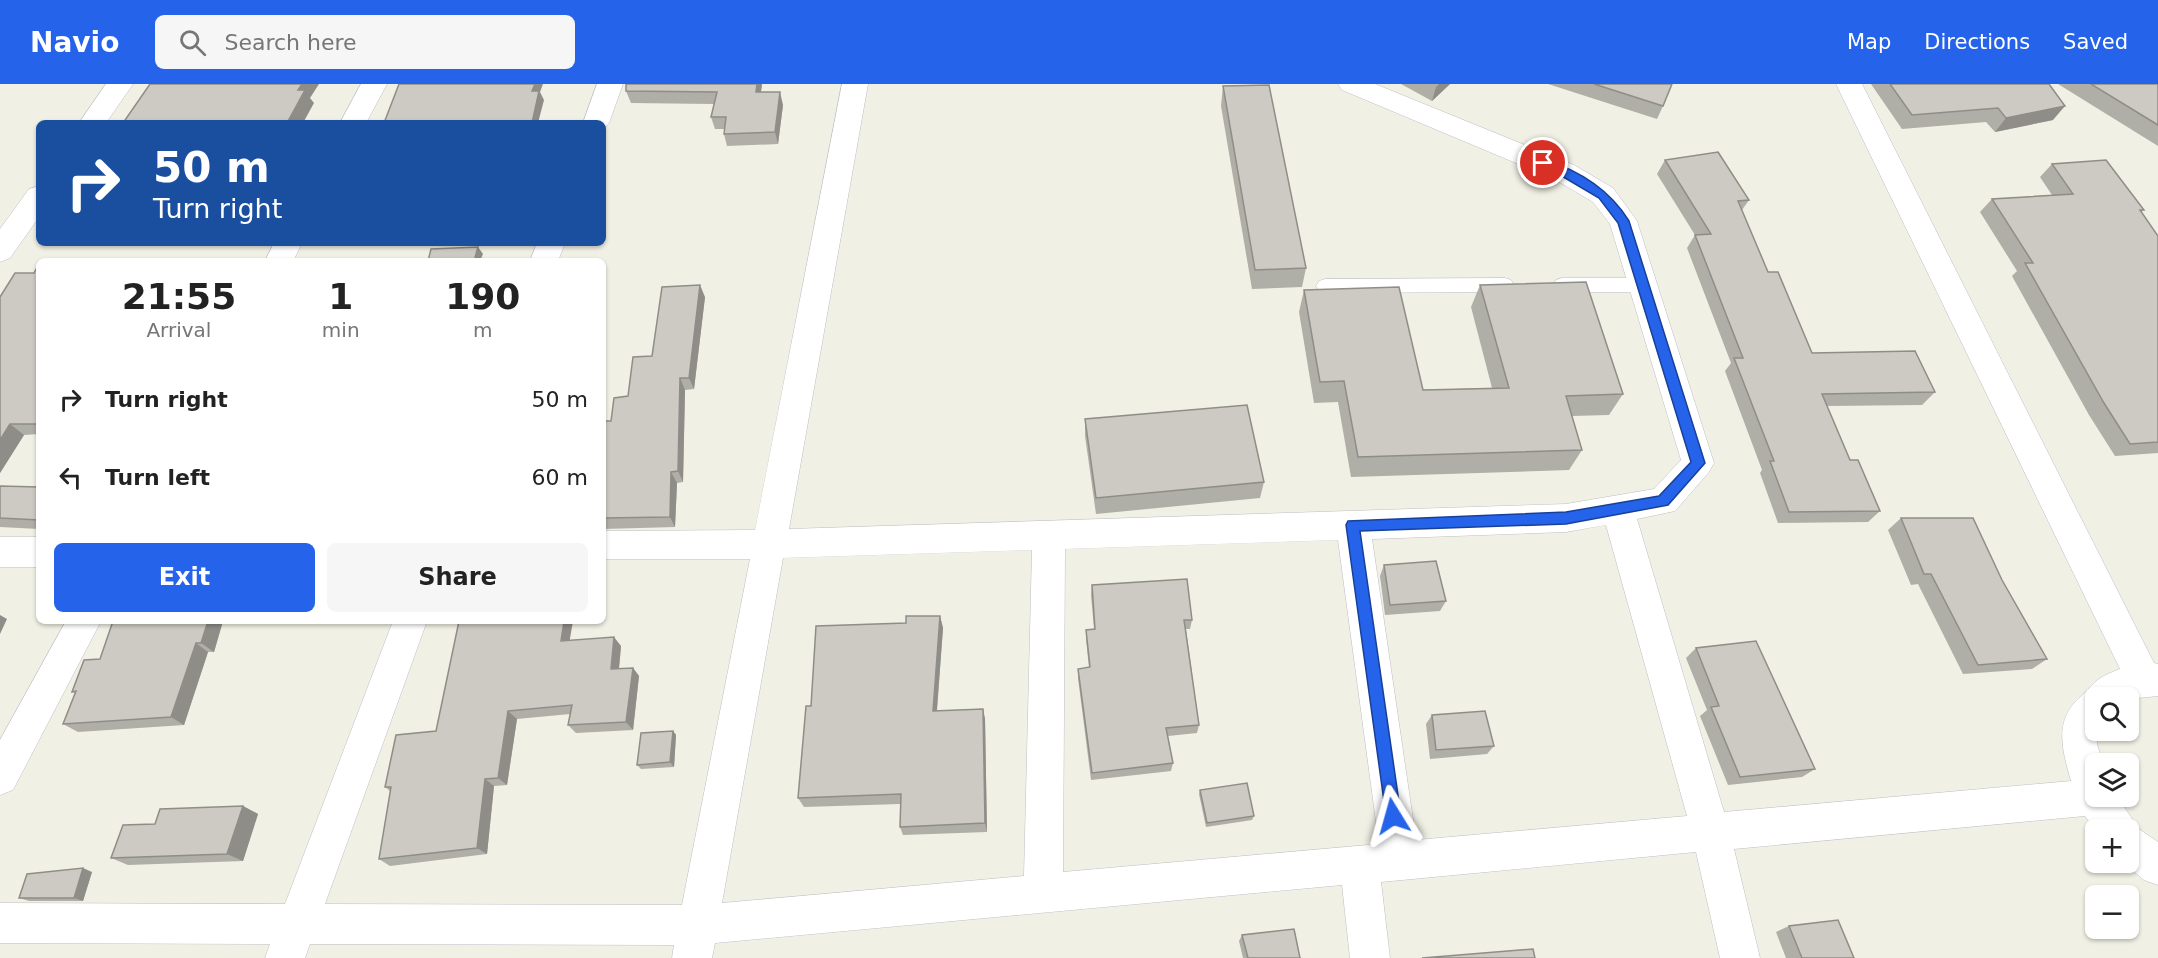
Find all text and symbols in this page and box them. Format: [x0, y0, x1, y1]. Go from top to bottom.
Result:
search box [155, 15, 575, 69]
text: Navio [30, 26, 119, 59]
icon: search [176, 26, 209, 59]
text: Search here [224, 30, 357, 55]
text: Map [1847, 30, 1891, 54]
text: Directions [1924, 30, 2030, 54]
text: Saved [2063, 30, 2128, 54]
pin [1517, 137, 1568, 188]
text: 50 m [153, 143, 270, 192]
icon: right [54, 144, 132, 222]
icon: arrive [1526, 146, 1559, 179]
text: Turn right [153, 193, 282, 224]
text: 21:55 [122, 276, 236, 317]
text: 1 [328, 276, 353, 317]
text: 190 [445, 276, 520, 317]
text: Arrival [146, 318, 211, 342]
text: min [322, 318, 360, 342]
text: m [473, 318, 493, 342]
icon: right [54, 383, 87, 416]
text: Turn right [105, 387, 228, 412]
text: 50 m [532, 387, 588, 412]
icon: left [54, 461, 87, 494]
text: Turn left [105, 465, 210, 490]
text: 60 m [532, 465, 588, 490]
button: Exit [54, 543, 315, 612]
button: Share [327, 543, 588, 612]
map controls [2085, 687, 2139, 939]
button: search [2085, 687, 2139, 741]
button: layers [2085, 753, 2139, 807]
position arrow [1361, 784, 1425, 848]
button: + [2085, 819, 2139, 873]
button: − [2085, 885, 2139, 939]

